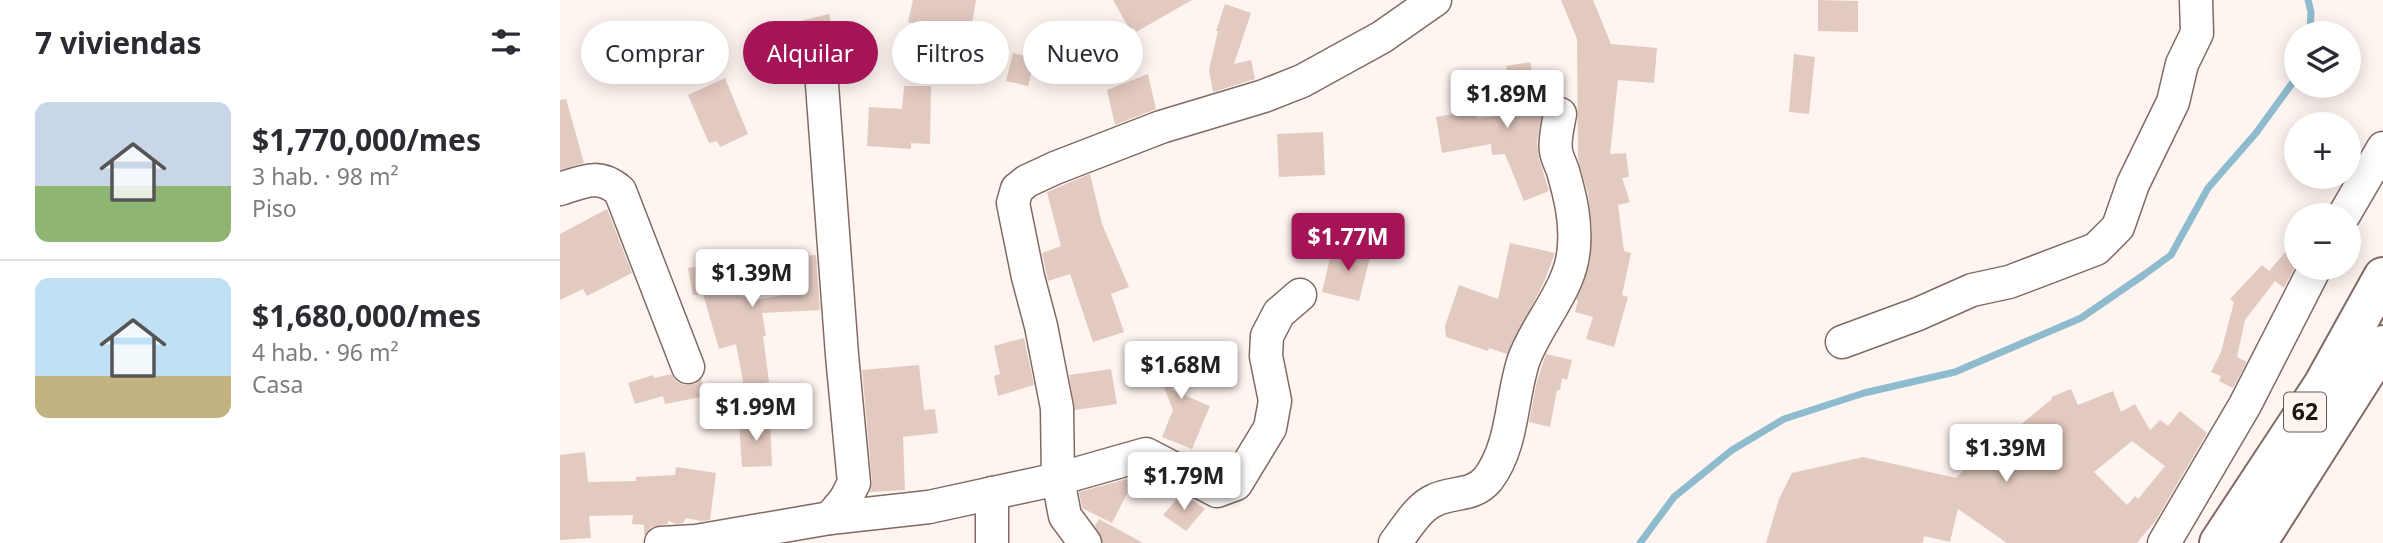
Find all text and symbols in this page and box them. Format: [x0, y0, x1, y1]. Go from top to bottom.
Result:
chip: Comprar [581, 21, 729, 84]
chip: Alquilar [743, 21, 878, 84]
chip: Filtros [892, 21, 1009, 84]
chip: Nuevo [1023, 21, 1143, 84]
map controls [2284, 21, 2361, 280]
button: layers [2284, 21, 2361, 98]
text: 7 viviendas [35, 22, 202, 63]
icon: filters [487, 23, 525, 61]
pin: $1.89M [1450, 71, 1564, 130]
text: $1.89M [1467, 77, 1547, 109]
button: + [2284, 112, 2361, 189]
text: $1,770,000/mes [252, 119, 481, 160]
icon: home [91, 130, 175, 214]
text: 3 hab. · 98 m² [252, 160, 399, 192]
text: Piso [252, 192, 297, 224]
button: − [2284, 203, 2361, 280]
pin: $1.77M [1291, 214, 1405, 273]
text: $1.77M [1308, 220, 1388, 252]
pin: $1.39M [695, 250, 809, 309]
text: $1.39M [712, 256, 792, 288]
text: $1,680,000/mes [252, 295, 481, 336]
icon: home [91, 306, 175, 390]
text: 4 hab. · 96 m² [252, 336, 399, 368]
pin: $1.68M [1124, 342, 1238, 401]
text: $1.68M [1141, 348, 1221, 380]
text: Casa [252, 368, 303, 400]
pin: $1.99M [699, 384, 813, 443]
text: $1.99M [716, 390, 796, 422]
road number: 62 [2284, 392, 2326, 432]
pin: $1.39M [1949, 424, 2063, 484]
text: $1.39M [1966, 431, 2046, 463]
pin: $1.79M [1127, 452, 1241, 512]
text: $1.79M [1144, 459, 1224, 491]

